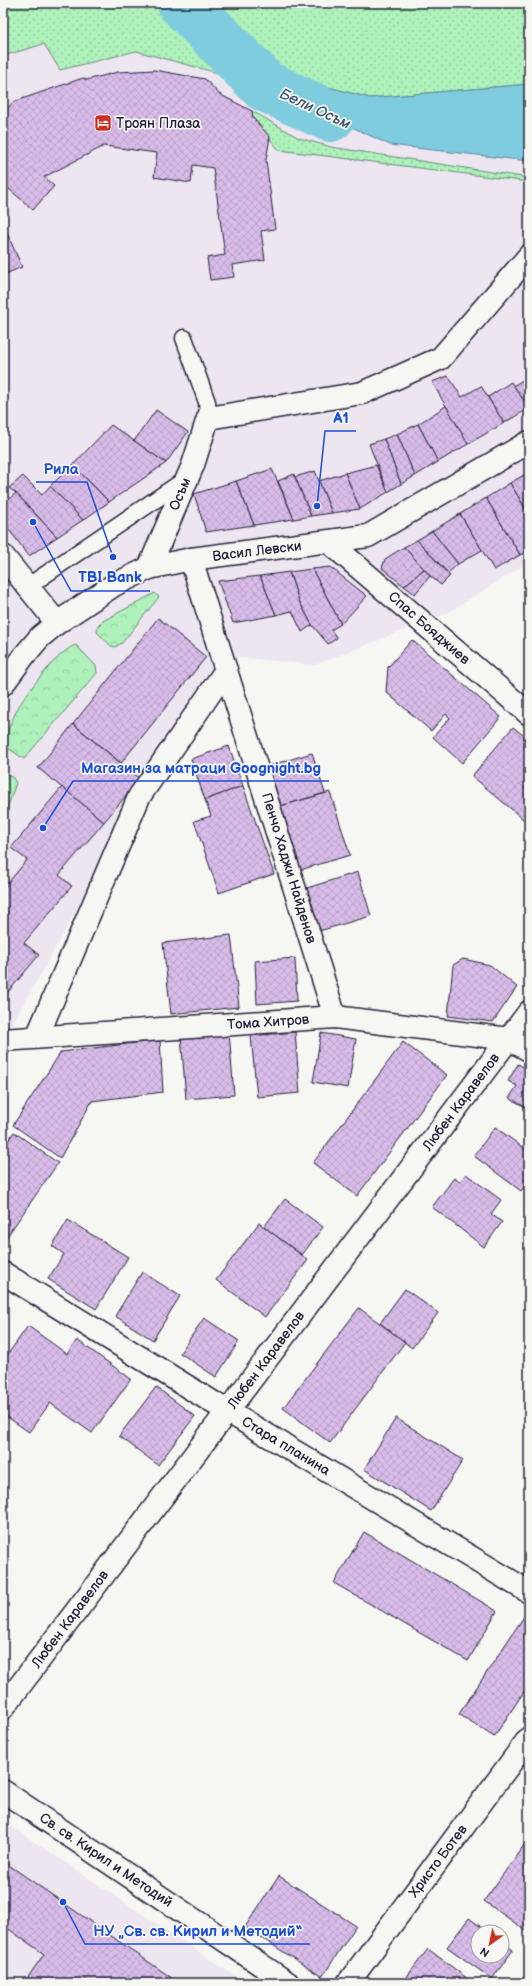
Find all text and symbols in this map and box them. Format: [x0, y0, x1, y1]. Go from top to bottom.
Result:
water label: Бели Осъм [276, 84, 354, 134]
hotel icon: Троян Плаза [93, 113, 113, 133]
place label: Троян Плаза [116, 115, 201, 132]
callout: A1 [325, 404, 356, 431]
text: A1 [332, 409, 349, 428]
callout: Рила [36, 455, 87, 482]
text: Рила [43, 460, 79, 479]
street label: Осъм [166, 475, 194, 513]
street label: Васил Левски [211, 537, 303, 565]
callout: TBI Bank [71, 564, 150, 591]
text: TBI Bank [78, 568, 142, 587]
street label: Спас Бояджиев [385, 588, 474, 668]
callout: Магазин за матраци Goognight.bg [73, 754, 329, 781]
text: Магазин за матраци Goognight.bg [81, 759, 321, 778]
street label: Пенчо Хаджи Найденов [258, 791, 320, 946]
street label: Тома Хитров [226, 1011, 310, 1033]
street label: Любен Каравелов [418, 1049, 504, 1155]
street label: Любен Каравелов [223, 1307, 309, 1413]
street label: Стара планина [239, 1413, 334, 1479]
street label: Любен Каравелов [27, 1566, 113, 1672]
street label: Св. св. Кирил и Методий [36, 1809, 176, 1911]
street label: Христо Ботев [405, 1821, 471, 1901]
callout: НУ „Св. св. Кирил и Методий“ [85, 1917, 310, 1944]
text: НУ „Св. св. Кирил и Методий“ [93, 1922, 303, 1941]
north arrow [470, 1924, 510, 1964]
text: N [478, 1944, 492, 1960]

